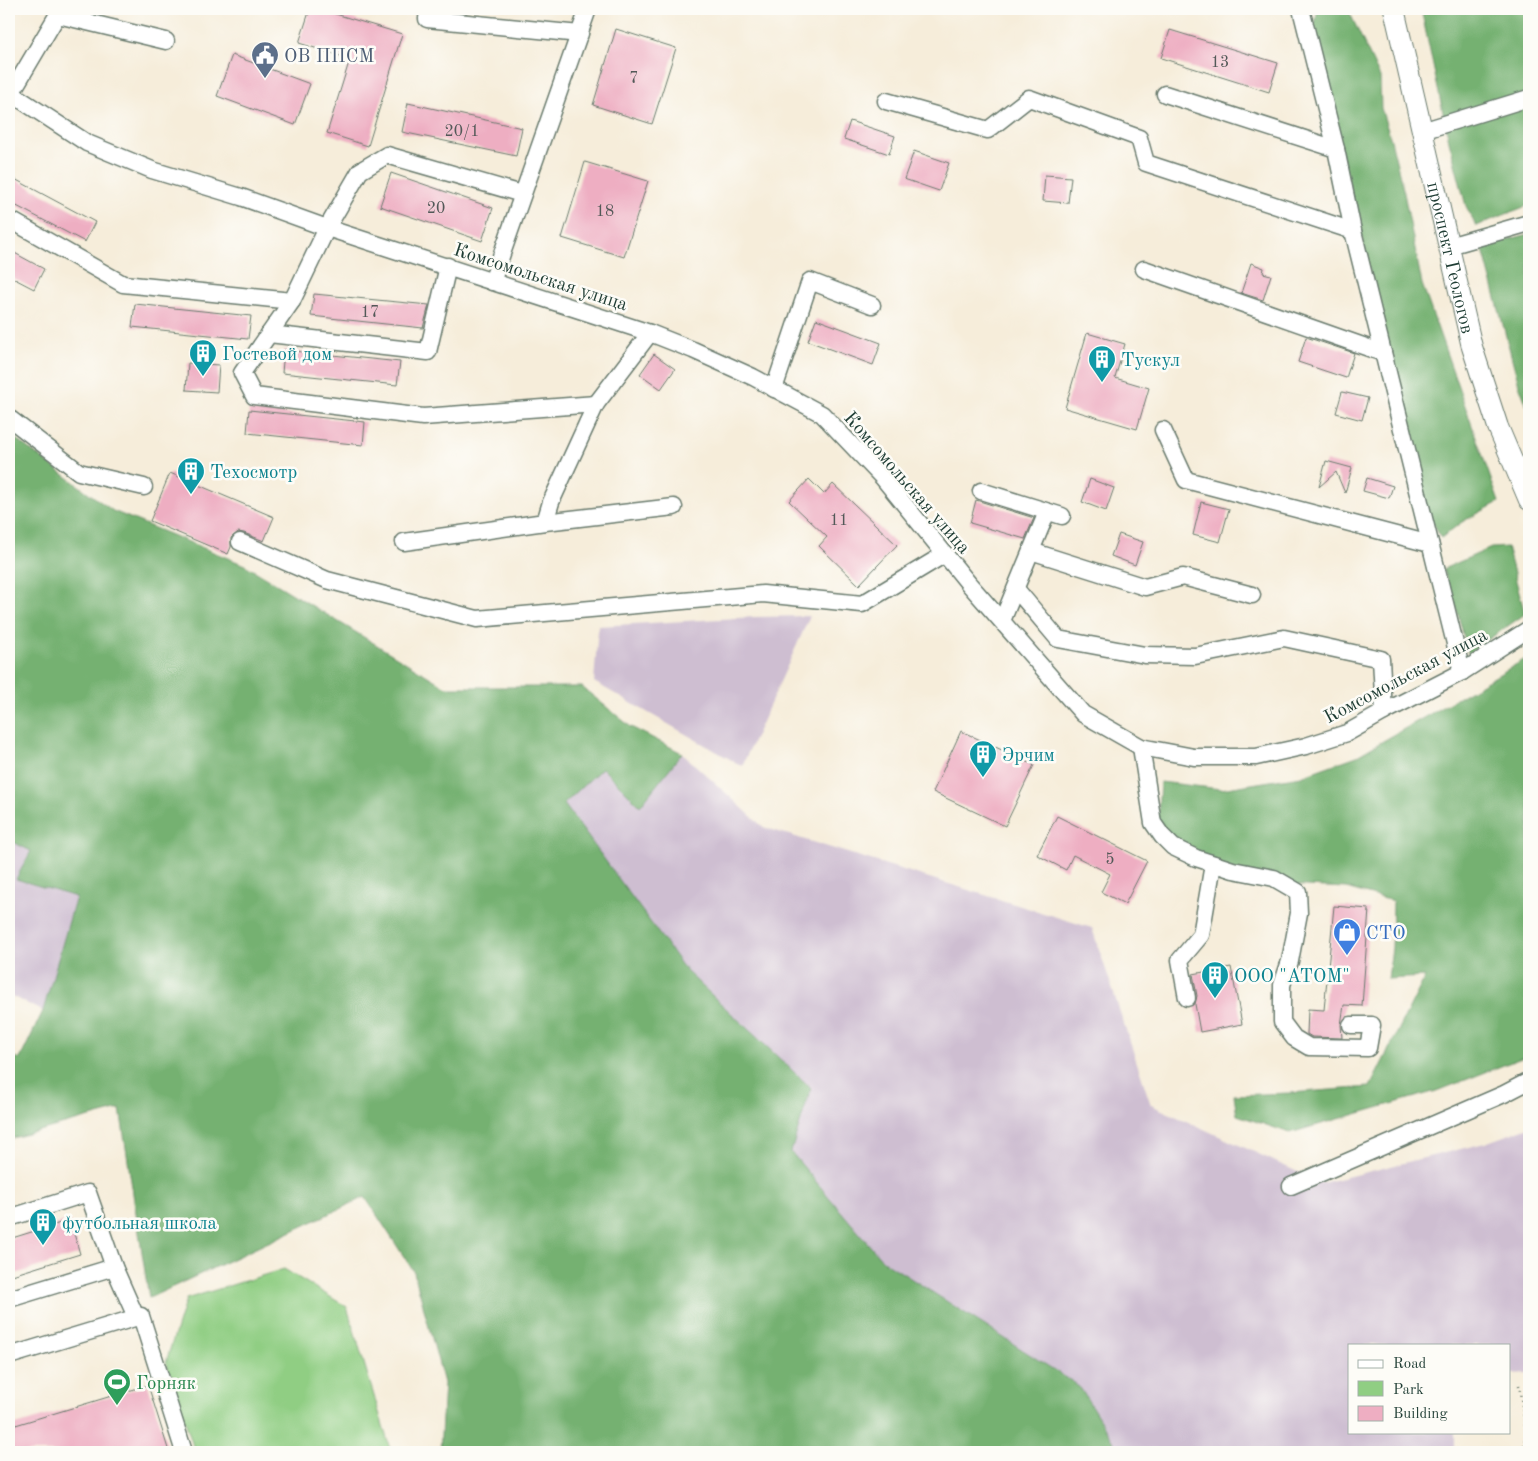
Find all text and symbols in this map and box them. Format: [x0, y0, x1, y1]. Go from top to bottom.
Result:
public building icon: ОВ ППСМ [250, 40, 280, 79]
place label: ОВ ППСМ [284, 48, 374, 67]
house number: 13 [1211, 55, 1229, 71]
house number: 7 [629, 71, 639, 87]
house number: 20/1 [444, 124, 480, 140]
street label: проспект Геологов [1422, 180, 1476, 336]
house number: 20 [427, 201, 445, 217]
house number: 18 [596, 204, 614, 220]
street label: Комсомольская улица [451, 241, 630, 316]
house number: 17 [361, 305, 379, 321]
building icon: Гостевой дом [188, 338, 218, 377]
building icon: Тускул [1087, 344, 1117, 383]
place label: Гостевой дом [222, 346, 332, 365]
place label: Тускул [1121, 352, 1180, 371]
street label: Комсомольская улица [839, 409, 973, 559]
building icon: Техосмотр [176, 456, 206, 495]
place label: Техосмотр [210, 464, 297, 483]
house number: 11 [830, 513, 848, 529]
street label: Комсомольская улица [1321, 626, 1491, 728]
building icon: Эрчим [968, 739, 998, 778]
place label: Эрчим [1002, 747, 1055, 766]
house number: 5 [1105, 852, 1115, 868]
shop icon: СТО [1332, 917, 1362, 956]
place label: СТО [1366, 925, 1406, 944]
building icon: ООО "АТОМ" [1200, 960, 1230, 999]
place label: ООО "АТОМ" [1234, 968, 1350, 987]
building icon: футбольная школа [28, 1207, 58, 1246]
place label: футбольная школа [62, 1215, 218, 1234]
legend [1348, 1344, 1510, 1434]
text: Road [1393, 1357, 1427, 1372]
sports icon: Горняк [102, 1367, 132, 1406]
place label: Горняк [136, 1375, 197, 1394]
text: Park [1393, 1383, 1424, 1398]
text: Building [1393, 1407, 1448, 1422]

